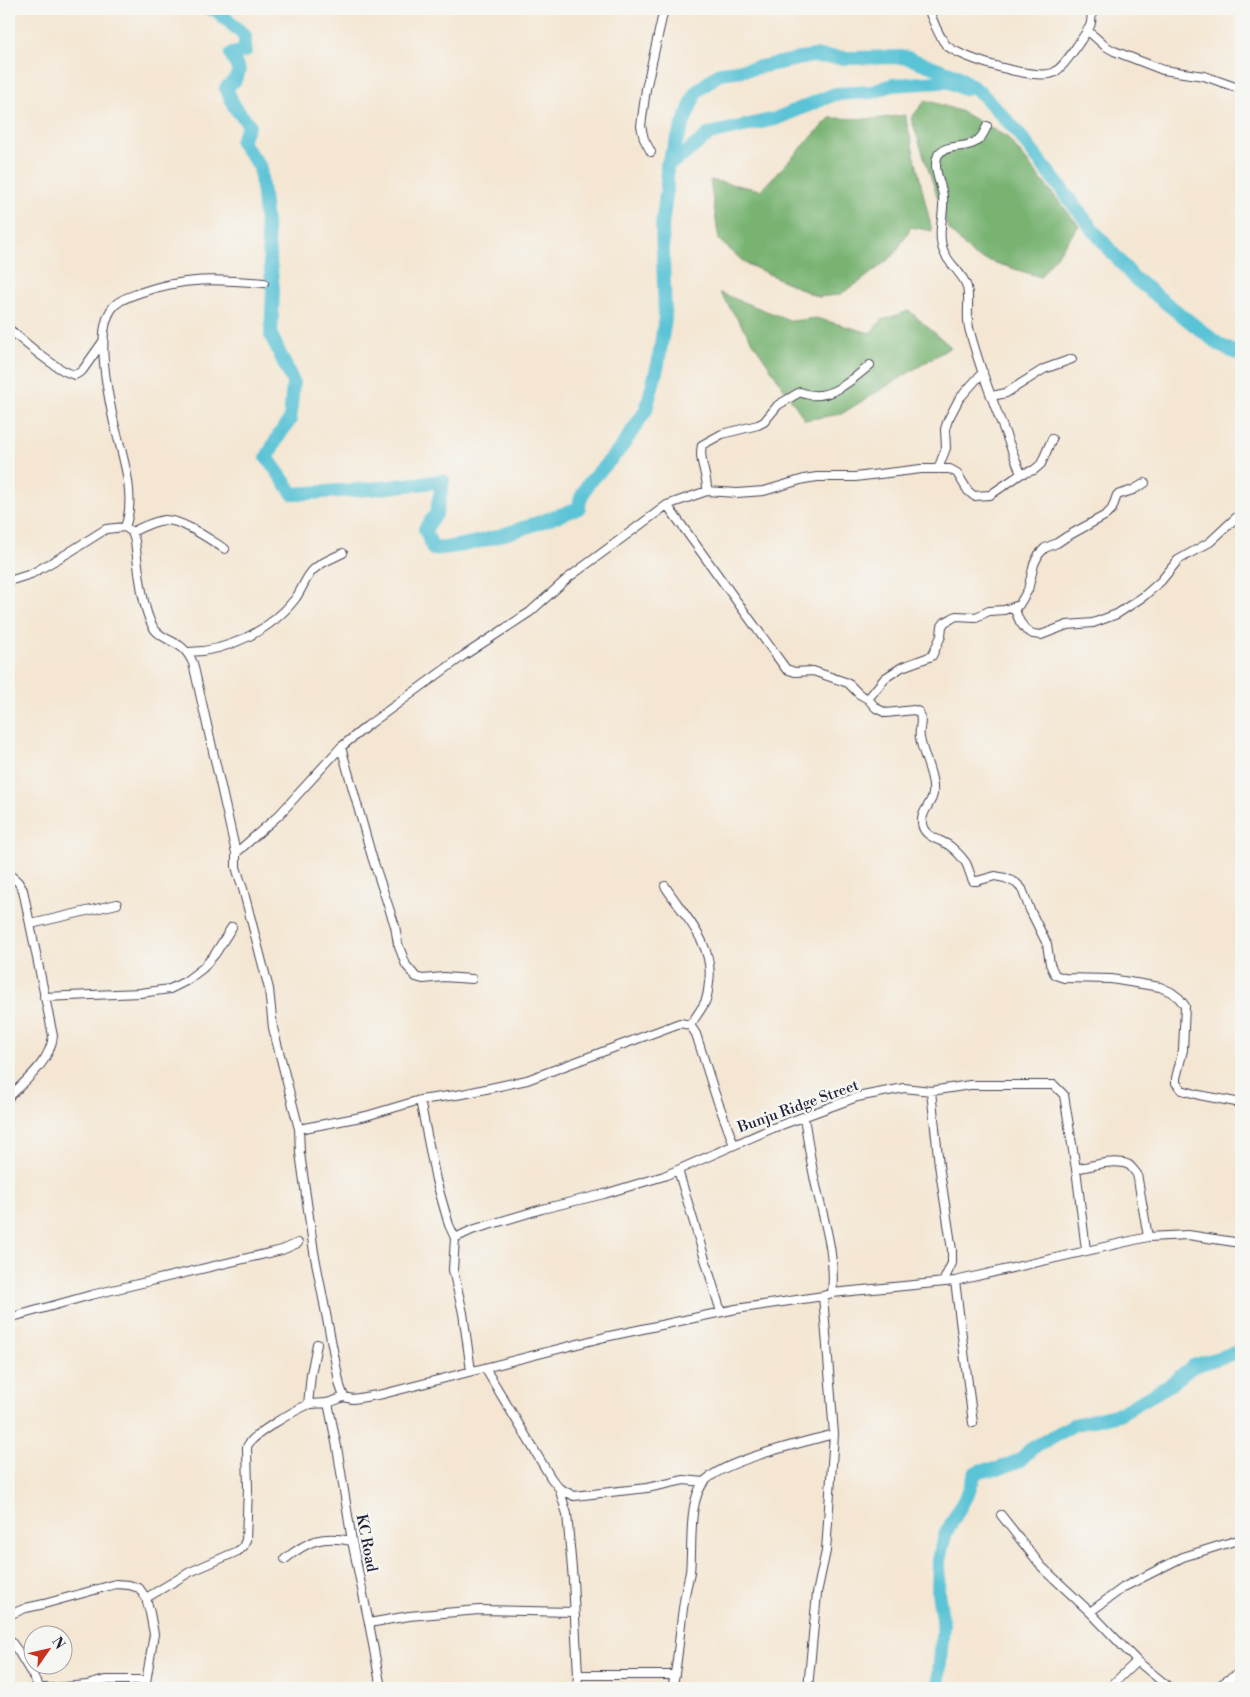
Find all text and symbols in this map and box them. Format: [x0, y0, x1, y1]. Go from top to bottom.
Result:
street label: Bunju Ridge Street [734, 1076, 862, 1138]
street label: KC Road [352, 1513, 382, 1574]
north arrow [22, 1624, 72, 1674]
text: N [47, 1634, 69, 1653]

